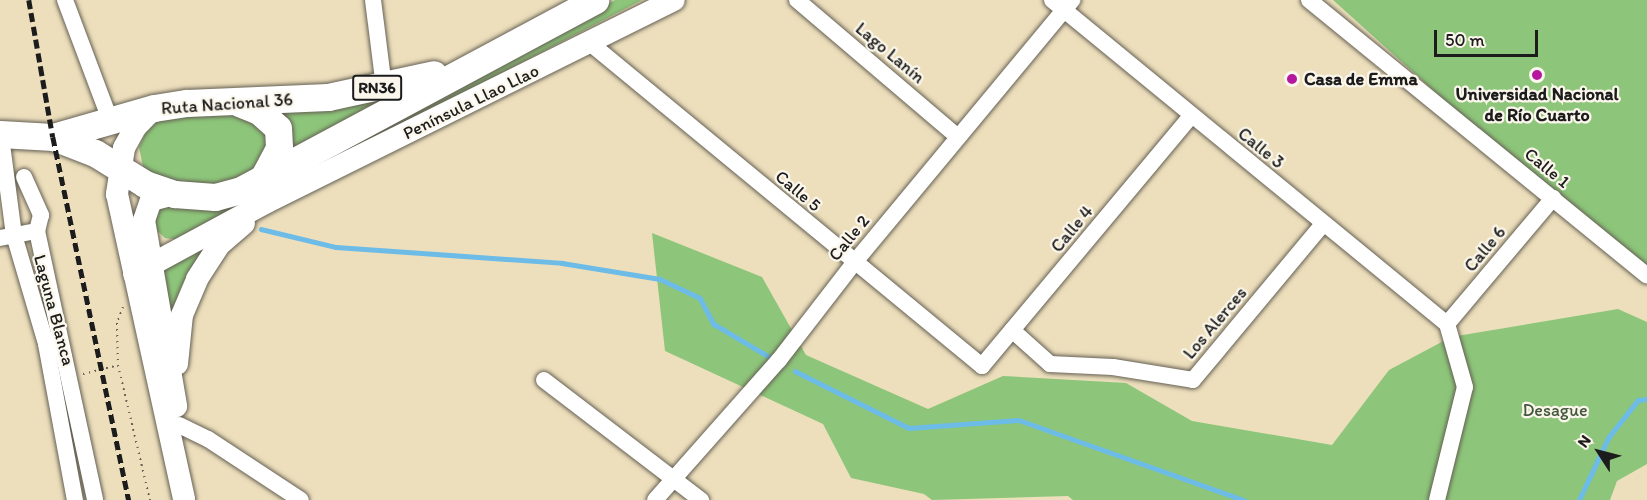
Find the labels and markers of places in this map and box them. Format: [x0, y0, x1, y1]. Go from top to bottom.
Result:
place label: Casa de Emma [1304, 68, 1417, 90]
marker: Universidad Nacional de Río Cuarto [1530, 68, 1544, 82]
marker: Casa de Emma [1285, 72, 1299, 86]
place label: Universidad Nacional de Río Cuarto [1455, 84, 1619, 127]

